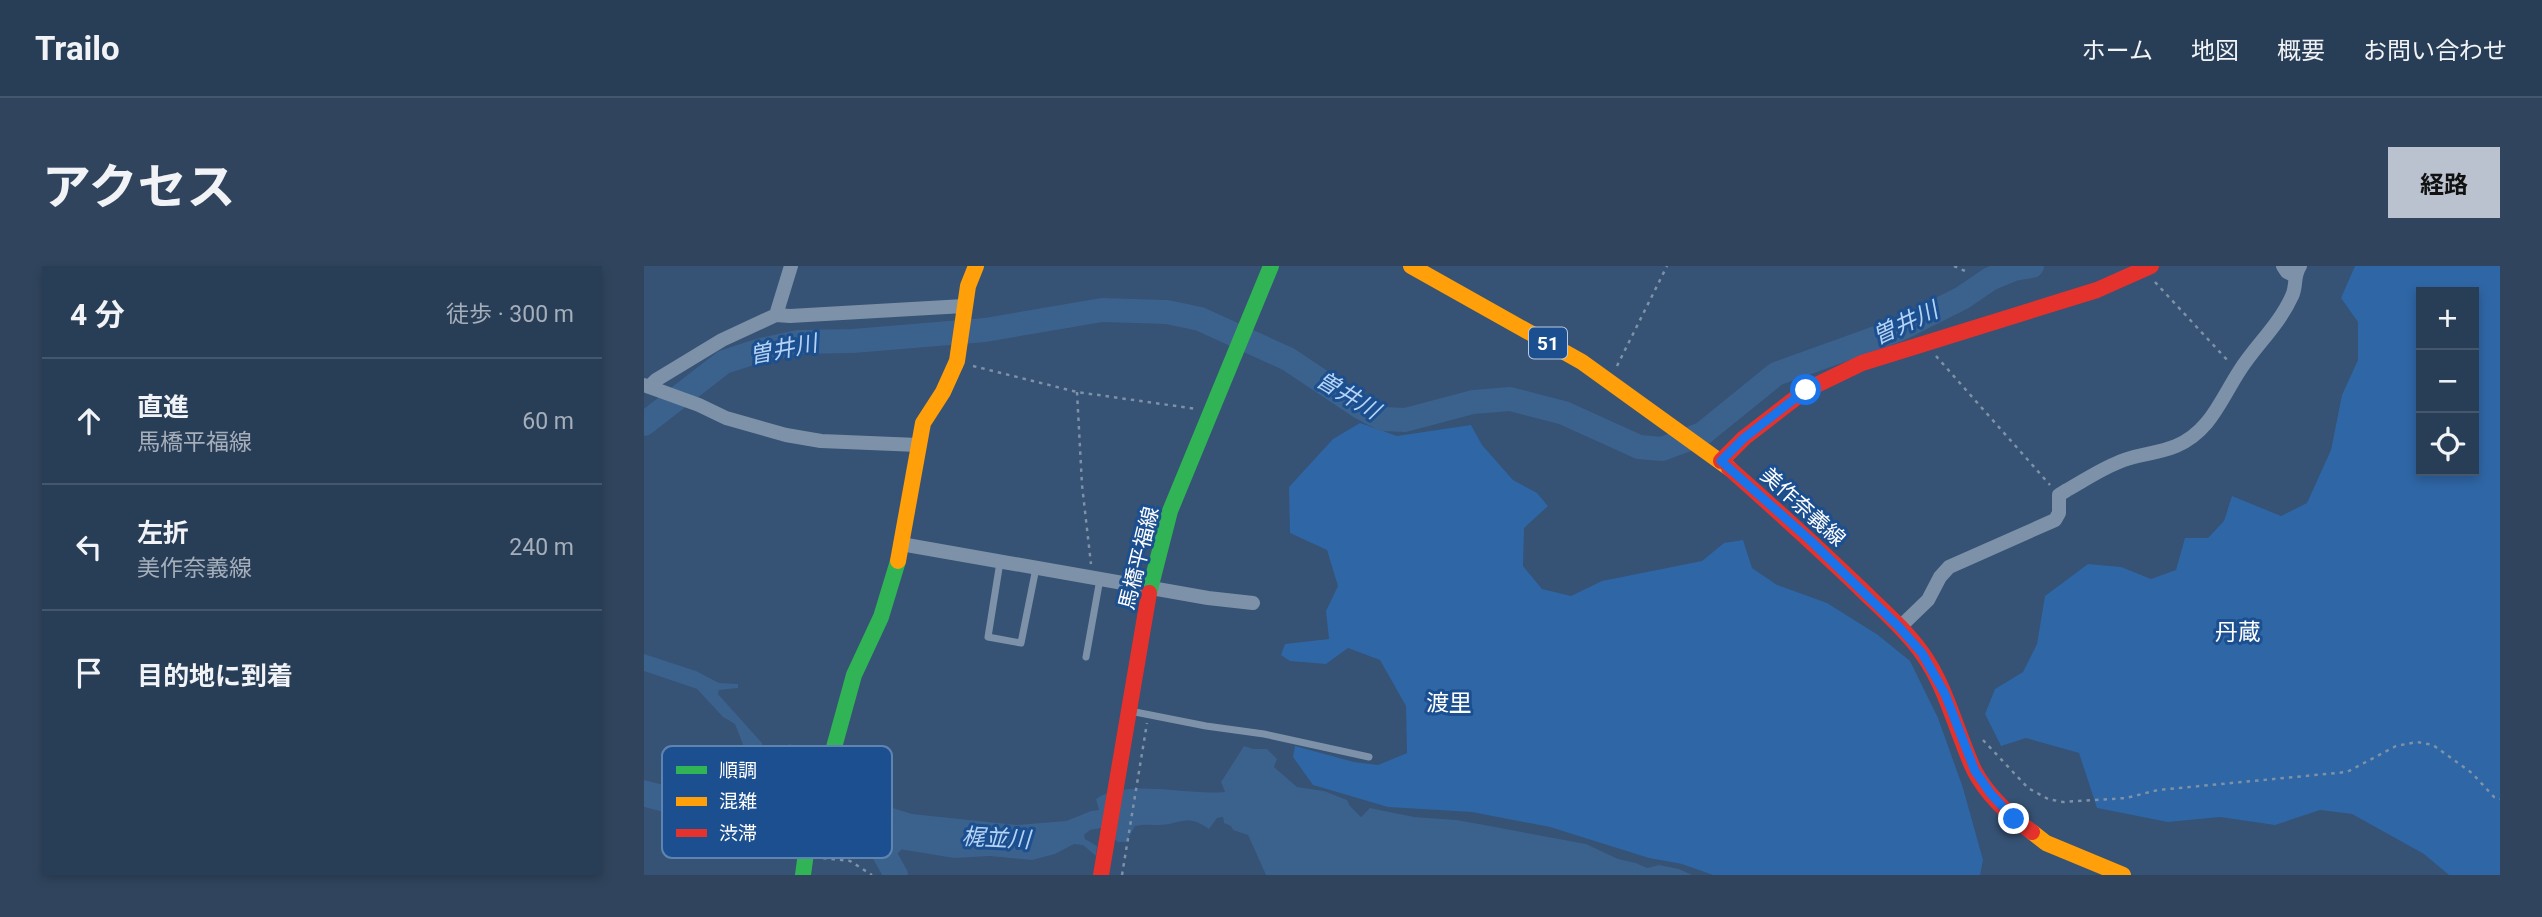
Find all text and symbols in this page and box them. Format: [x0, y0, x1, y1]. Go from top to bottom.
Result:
text: Trailo [35, 29, 120, 68]
text: ホーム [2082, 37, 2153, 65]
text: 地図 [2191, 37, 2239, 65]
text: 概要 [2277, 37, 2325, 65]
text: お問い合わせ [2363, 37, 2507, 65]
button: 経路 [2388, 147, 2500, 218]
text: アクセス [42, 159, 236, 216]
map controls [2416, 287, 2479, 476]
button: + [2416, 287, 2479, 350]
water label: 曽井川 [1868, 295, 1945, 350]
text: 4 分 [70, 297, 125, 332]
text: 徒歩 · 300 m [446, 301, 574, 328]
road number: 51 [1529, 327, 1567, 358]
water label: 曽井川 [747, 329, 822, 369]
button: − [2416, 350, 2479, 413]
water label: 曽井川 [1311, 366, 1387, 426]
route start [1790, 374, 1821, 405]
text: 直進 [137, 392, 189, 422]
icon: ahead [70, 402, 108, 440]
text: 60 m [522, 408, 574, 435]
button: locate [2416, 413, 2479, 476]
text: 馬橋平福線 [137, 429, 252, 456]
street label: 美作奈義線 [1756, 463, 1850, 551]
street label: 馬橋平福線 [1115, 504, 1163, 612]
text: 左折 [137, 518, 189, 548]
icon: left [70, 528, 108, 566]
text: 240 m [509, 534, 574, 561]
text: 美作奈義線 [137, 555, 252, 582]
district label: 丹蔵 [2215, 619, 2261, 646]
icon: arrive [70, 654, 108, 692]
text: 目的地に到着 [137, 661, 293, 691]
district label: 渡里 [1426, 690, 1472, 717]
legend [662, 746, 892, 858]
text: 順調 [719, 759, 757, 782]
text: 混雑 [719, 790, 757, 813]
route end [1998, 803, 2029, 834]
text: 渋滞 [719, 822, 757, 845]
water label: 梶並川 [961, 823, 1034, 854]

